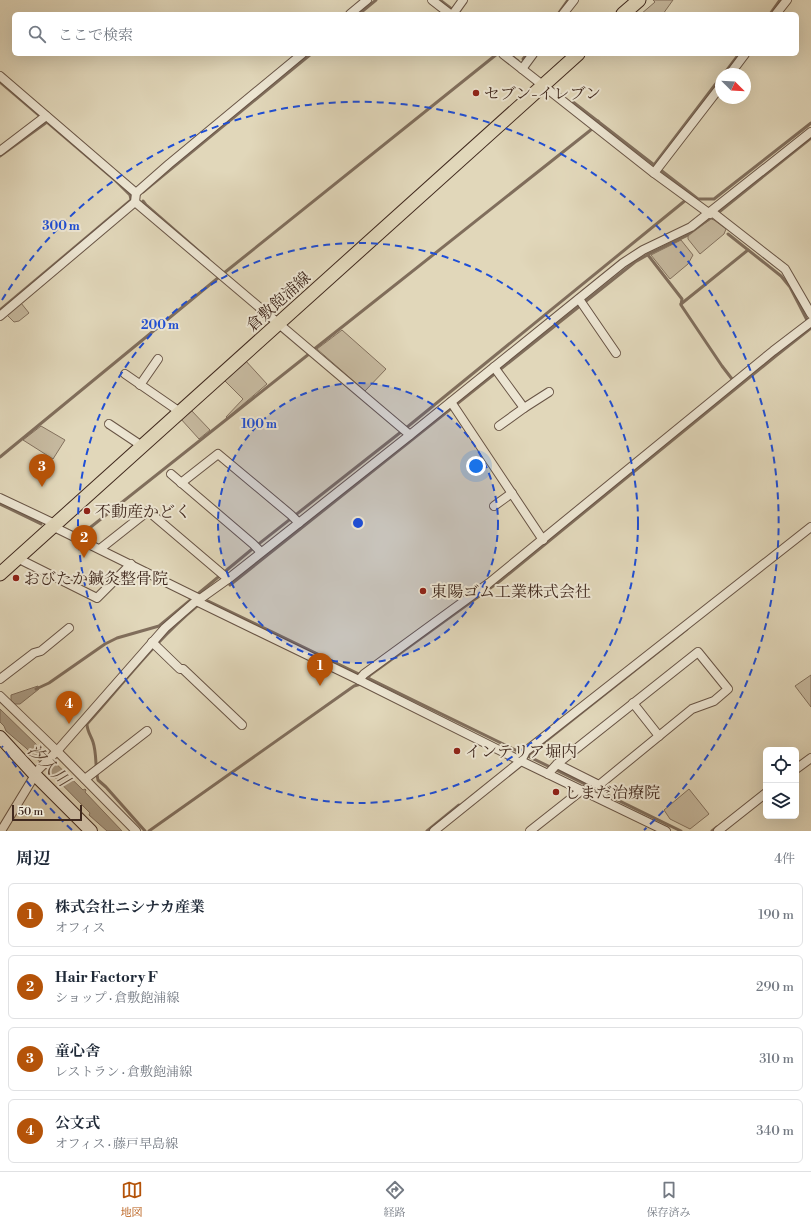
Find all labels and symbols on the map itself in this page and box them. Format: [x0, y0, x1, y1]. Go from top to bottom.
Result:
north arrow [715, 68, 751, 104]
place label: セブン-イレブン [484, 84, 601, 104]
marker: セブン-イレブン [471, 88, 481, 98]
text: 300 m [42, 219, 80, 234]
street label: 倉敷飽浦線 [242, 268, 315, 336]
text: 200 m [141, 318, 179, 333]
text: 100 m [241, 417, 277, 432]
pin: 3 [29, 454, 55, 487]
your location [466, 456, 486, 476]
place label: 不動産かどく [95, 502, 191, 522]
marker: 不動産かどく [82, 506, 92, 516]
centre of rings [351, 516, 365, 530]
pin: 2 [71, 525, 97, 558]
place label: おびたか鍼灸整骨院 [24, 569, 168, 589]
marker: おびたか鍼灸整骨院 [11, 573, 21, 583]
place label: 東陽ゴム工業株式会社 [431, 582, 591, 602]
marker: 東陽ゴム工業株式会社 [418, 586, 428, 596]
pin: 1 [307, 653, 333, 686]
pin: 4 [56, 691, 82, 724]
water label: 汐入川 [22, 740, 76, 793]
place label: インテリア堀内 [465, 742, 577, 762]
marker: インテリア堀内 [452, 746, 462, 756]
place label: しまだ治療院 [564, 783, 660, 803]
marker: しまだ治療院 [551, 787, 561, 797]
scale bar [12, 803, 82, 822]

